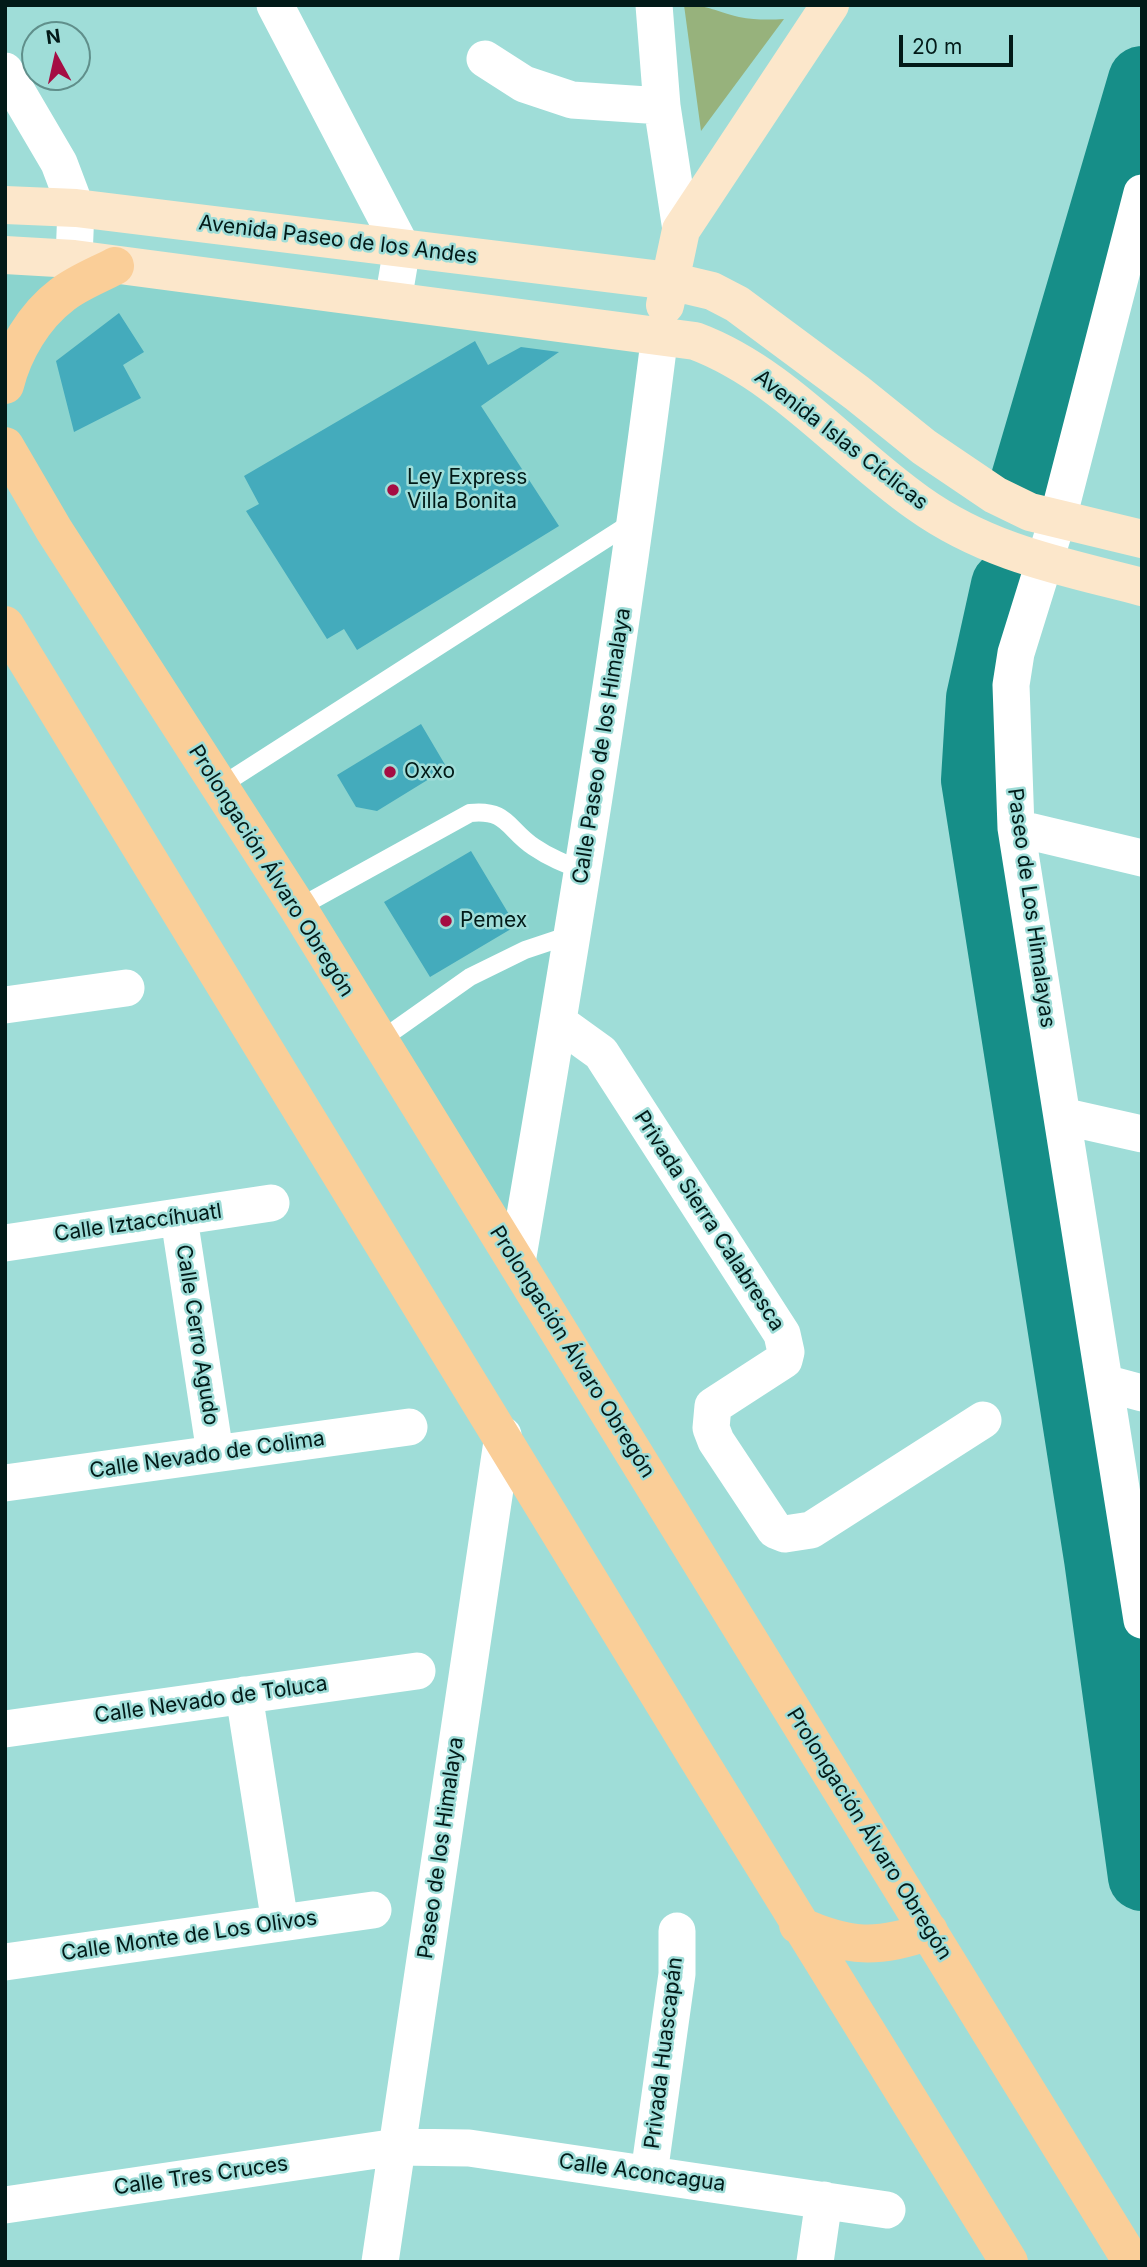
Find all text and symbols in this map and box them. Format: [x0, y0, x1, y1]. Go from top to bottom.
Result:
north arrow [21, 21, 91, 91]
scale bar [902, 21, 1016, 65]
text: N [45, 24, 62, 49]
text: 20 m [912, 34, 962, 59]
street label: Avenida Paseo de los Andes [197, 210, 479, 270]
street label: Avenida Islas Cíclicas [749, 364, 933, 516]
place label: Ley Express Villa Bonita [407, 465, 527, 515]
marker: Ley Express Villa Bonita [385, 482, 401, 498]
street label: Calle Paseo de los Himalaya [568, 606, 636, 886]
street label: Prolongación Álvaro Obregón [183, 740, 359, 1002]
place label: Oxxo [404, 759, 455, 785]
marker: Oxxo [382, 764, 398, 780]
street label: Paseo de Los Himalayas [1002, 787, 1060, 1029]
place label: Pemex [460, 908, 527, 934]
marker: Pemex [438, 913, 454, 929]
street label: Privada Sierra Calabresca [628, 1106, 790, 1336]
street label: Calle Iztaccíhuatl [53, 1199, 223, 1247]
street label: Prolongación Álvaro Obregón [484, 1221, 660, 1483]
street label: Calle Cerro Agudo [170, 1243, 224, 1427]
street label: Calle Nevado de Colima [88, 1426, 326, 1484]
street label: Calle Nevado de Toluca [93, 1671, 329, 1729]
street label: Prolongación Álvaro Obregón [781, 1703, 957, 1965]
street label: Paseo de los Himalaya [413, 1736, 469, 1960]
street label: Calle Monte de Los Olivos [60, 1906, 318, 1966]
street label: Privada Huascapán [640, 1956, 688, 2150]
street label: Calle Aconcagua [557, 2149, 727, 2197]
street label: Calle Tres Cruces [112, 2151, 290, 2201]

